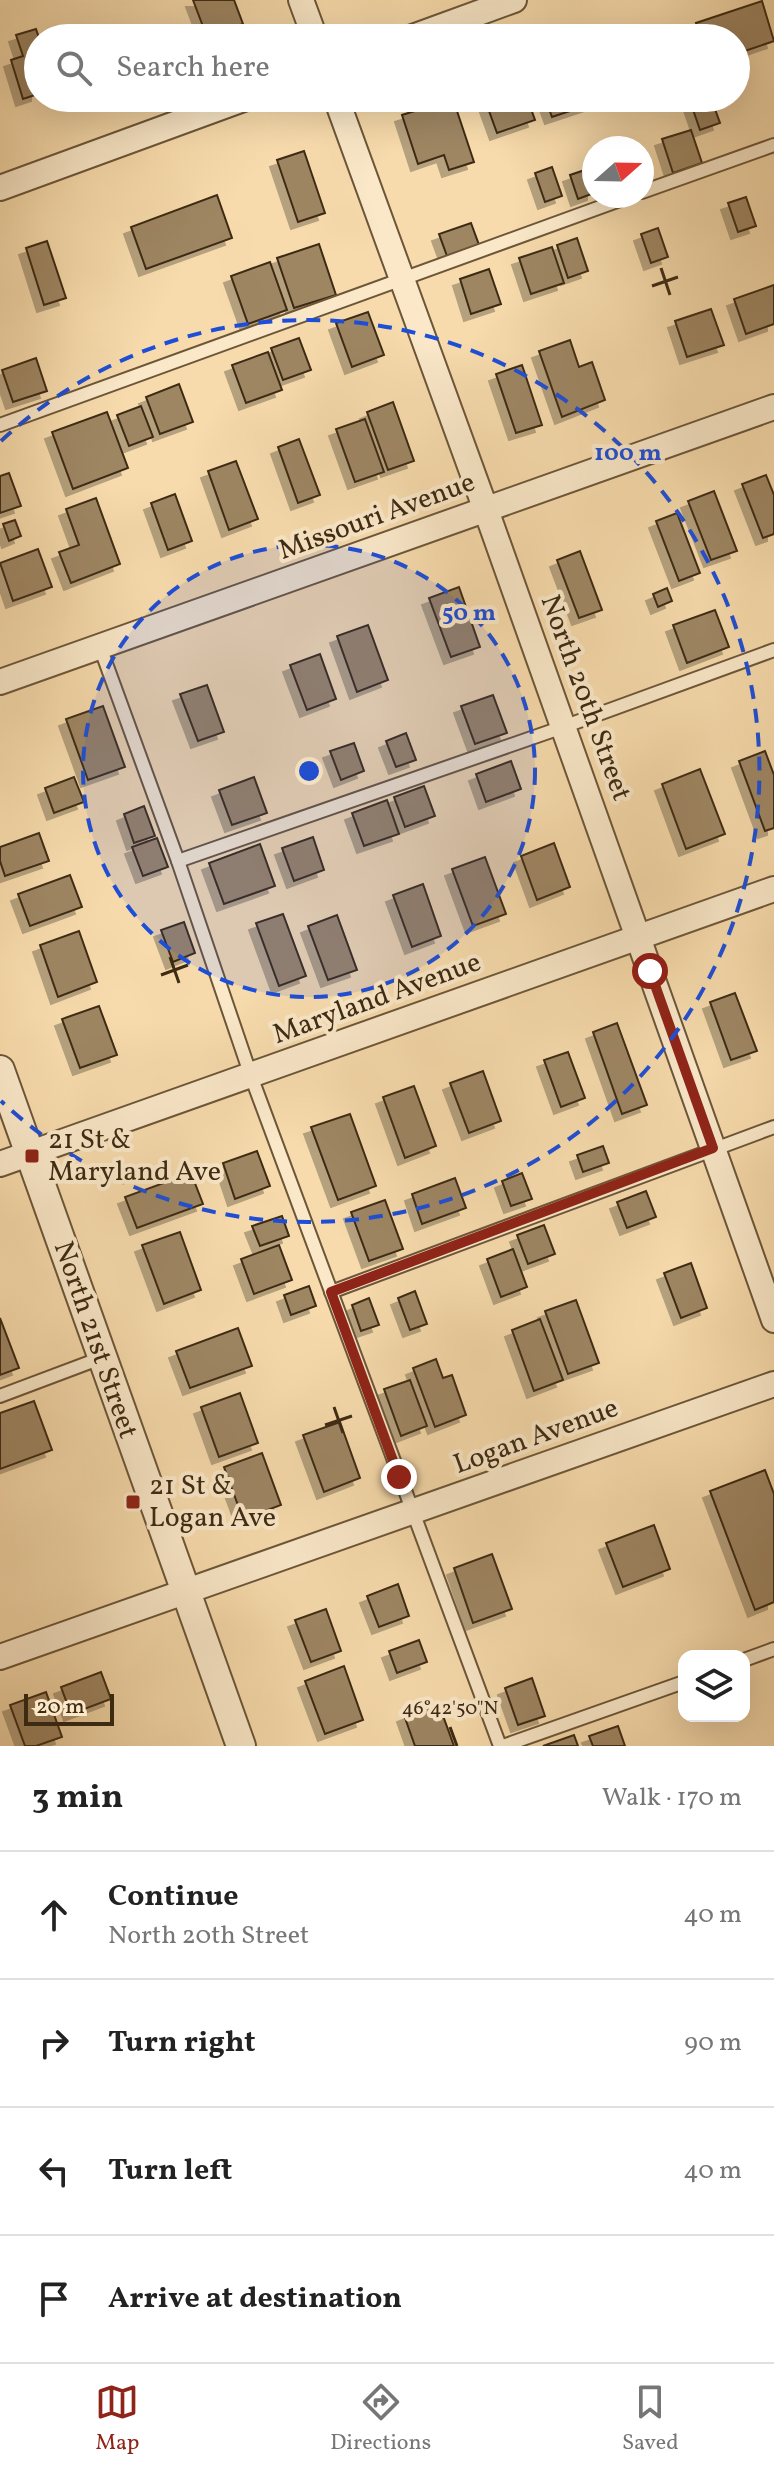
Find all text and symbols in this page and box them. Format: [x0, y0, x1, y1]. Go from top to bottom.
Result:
search box [24, 24, 750, 112]
icon: search [52, 46, 96, 90]
text: Search here [116, 47, 270, 89]
north arrow [582, 136, 654, 208]
text: 100 m [594, 437, 662, 471]
street label: Missouri Avenue [273, 463, 481, 571]
street label: North 20th Street [530, 590, 640, 806]
text: 50 m [442, 597, 496, 631]
centre of rings [295, 757, 323, 785]
street label: Maryland Avenue [267, 943, 487, 1055]
route start [632, 953, 668, 989]
place label: 21 St & Maryland Ave [48, 1121, 221, 1192]
marker: 21 St & Maryland Ave [23, 1147, 41, 1165]
street label: North 21st Street [43, 1236, 147, 1444]
street label: Logan Avenue [448, 1389, 624, 1485]
route end [381, 1459, 417, 1495]
place label: 21 St & Logan Ave [149, 1467, 276, 1538]
marker: 21 St & Logan Ave [124, 1493, 142, 1511]
map controls [678, 1650, 750, 1722]
button: layers [678, 1650, 750, 1722]
scale bar [24, 1690, 114, 1726]
text: 20 m [36, 1692, 85, 1723]
text: 46°42'50"N [402, 1695, 498, 1723]
text: 3 min [32, 1775, 123, 1822]
text: Walk · 170 m [602, 1780, 742, 1816]
text: Continue [108, 1876, 239, 1918]
icon: ahead [32, 1893, 76, 1937]
text: 40 m [683, 1897, 742, 1933]
text: North 20th Street [108, 1918, 309, 1954]
icon: right [32, 2021, 76, 2065]
text: Turn right [108, 2022, 256, 2064]
text: 90 m [684, 2025, 742, 2061]
icon: left [32, 2149, 76, 2193]
text: Turn left [108, 2150, 232, 2192]
text: 40 m [683, 2153, 742, 2189]
icon: arrive [32, 2277, 76, 2321]
text: Arrive at destination [108, 2278, 402, 2320]
tab: Map [95, 2380, 139, 2459]
tab: Directions [330, 2380, 431, 2459]
tab: Saved [622, 2380, 679, 2459]

